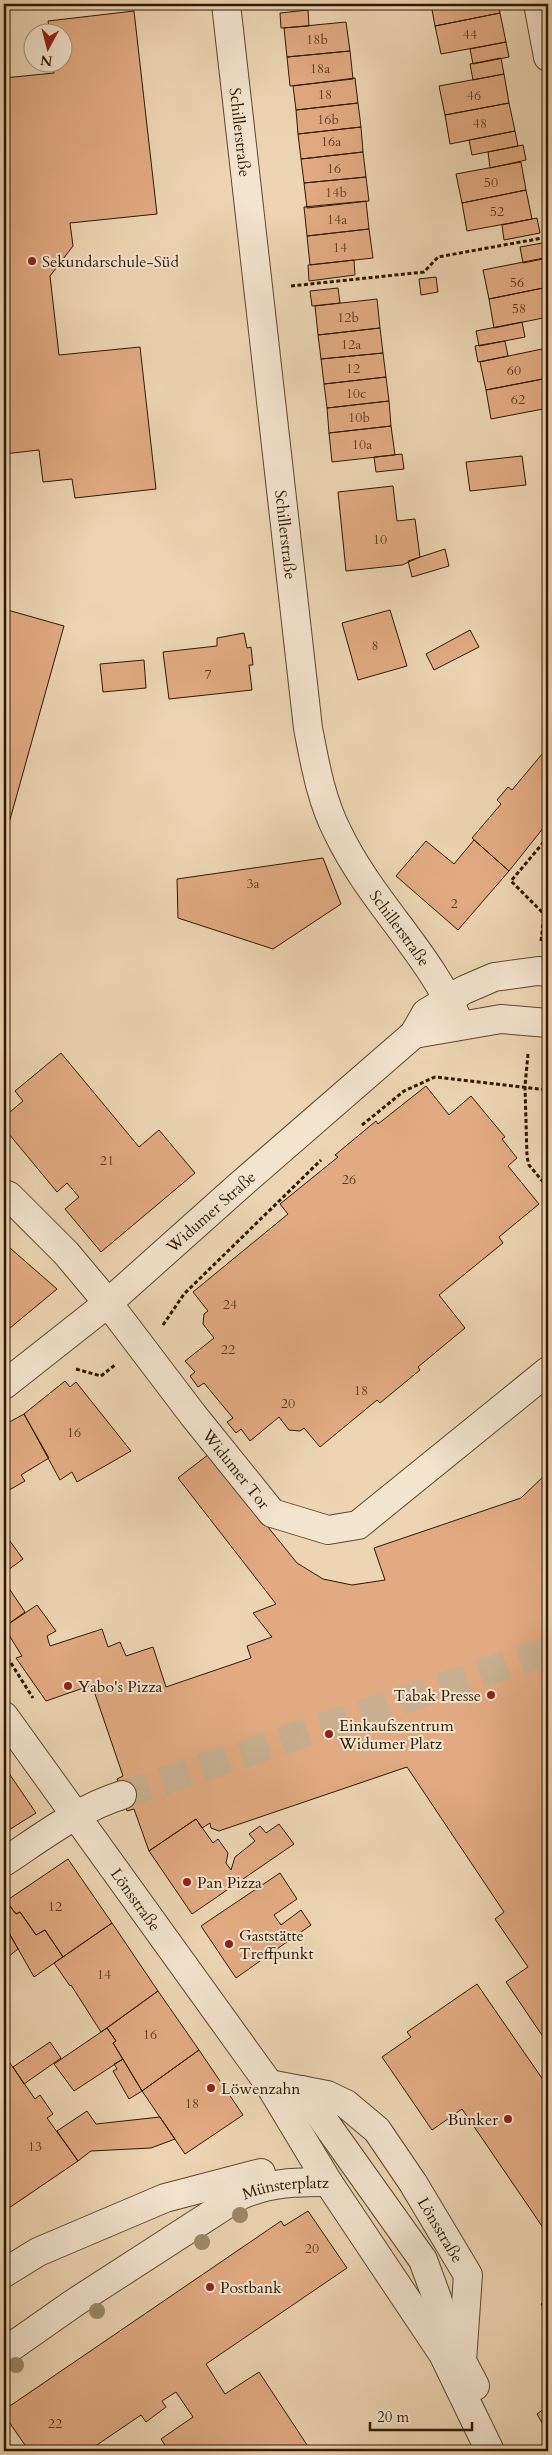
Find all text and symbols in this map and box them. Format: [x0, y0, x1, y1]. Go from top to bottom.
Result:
north arrow [22, 22, 72, 72]
house number: 44 [463, 25, 477, 44]
house number: 18b [306, 30, 328, 49]
text: N [39, 50, 54, 71]
house number: 18a [310, 59, 330, 78]
house number: 18 [318, 85, 332, 104]
street label: Schillerstraße [224, 86, 256, 178]
house number: 46 [467, 86, 481, 105]
house number: 16b [317, 110, 339, 129]
house number: 48 [473, 114, 487, 133]
house number: 16a [321, 132, 341, 151]
house number: 16 [327, 159, 341, 178]
house number: 50 [484, 173, 498, 192]
house number: 14b [325, 183, 347, 202]
house number: 52 [490, 202, 504, 221]
house number: 14a [327, 210, 347, 229]
house number: 14 [333, 238, 347, 257]
place label: Sekundarschule-Süd [42, 251, 179, 273]
marker: Sekundarschule-Süd [26, 255, 38, 267]
house number: 56 [510, 273, 524, 292]
house number: 58 [512, 299, 526, 318]
house number: 12b [337, 308, 359, 327]
house number: 12a [341, 335, 361, 354]
house number: 12 [346, 359, 360, 378]
house number: 60 [507, 361, 521, 380]
house number: 10c [346, 384, 366, 403]
house number: 62 [511, 390, 525, 409]
house number: 10b [348, 408, 370, 427]
house number: 10a [352, 435, 372, 454]
street label: Schillerstraße [269, 489, 301, 581]
house number: 10 [373, 530, 387, 549]
house number: 8 [371, 636, 379, 655]
house number: 7 [204, 665, 212, 684]
house number: 3a [246, 874, 260, 893]
street label: Schillerstraße [364, 886, 435, 971]
house number: 2 [450, 894, 458, 913]
house number: 21 [100, 1151, 114, 1170]
street label: Widumer Straße [161, 1166, 261, 1259]
house number: 26 [342, 1170, 356, 1189]
house number: 24 [223, 1295, 237, 1314]
house number: 22 [221, 1340, 235, 1359]
house number: 18 [354, 1381, 368, 1400]
house number: 20 [281, 1394, 295, 1413]
house number: 16 [67, 1423, 81, 1442]
street label: Widumer Tor [196, 1424, 275, 1514]
place label: Yabo's Pizza [78, 1676, 163, 1698]
marker: Yabo's Pizza [62, 1680, 74, 1692]
place label: Tabak Presse [393, 1685, 481, 1707]
marker: Tabak Presse [485, 1689, 497, 1701]
place label: Einkaufszentrum Widumer Platz [338, 1715, 454, 1755]
marker: Einkaufszentrum Widumer Platz [323, 1728, 335, 1740]
street label: Lönsstraße [105, 1864, 165, 1936]
place label: Pan Pizza [197, 1872, 262, 1894]
marker: Pan Pizza [181, 1876, 193, 1888]
house number: 12 [48, 1897, 62, 1916]
place label: Gaststätte Treffpunkt [239, 1925, 313, 1965]
marker: Gaststätte Treffpunkt [223, 1938, 235, 1950]
house number: 14 [97, 1965, 111, 1984]
house number: 16 [143, 2025, 157, 2044]
place label: Löwenzahn [221, 2078, 300, 2100]
marker: Löwenzahn [205, 2082, 217, 2094]
house number: 18 [185, 2094, 199, 2113]
place label: Bunker [448, 2109, 498, 2131]
marker: Bunker [502, 2113, 514, 2125]
house number: 13 [28, 2137, 42, 2156]
street label: Münsterplatz [239, 2172, 329, 2206]
street label: Lönsstraße [412, 2193, 468, 2267]
house number: 20 [305, 2239, 319, 2258]
place label: Postbank [220, 2277, 282, 2299]
marker: Postbank [204, 2281, 216, 2293]
scale bar [370, 2400, 472, 2432]
text: 20 m [377, 2407, 409, 2427]
house number: 22 [48, 2414, 62, 2433]

